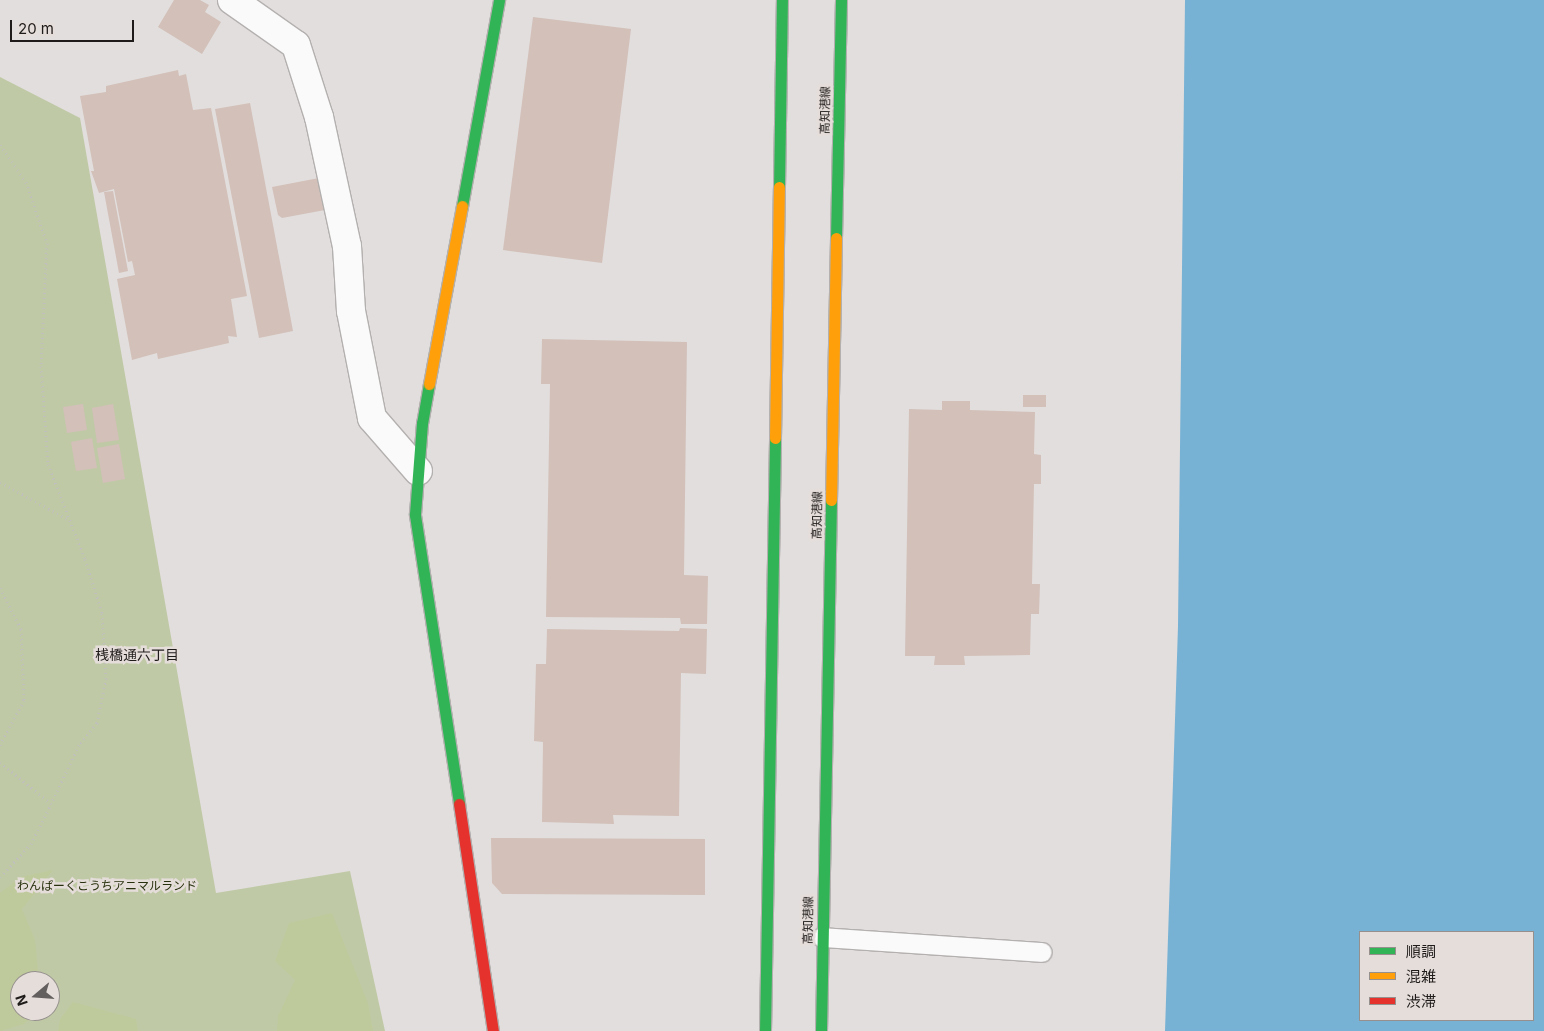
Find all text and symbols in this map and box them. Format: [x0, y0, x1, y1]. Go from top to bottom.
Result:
scale bar [12, 10, 136, 42]
text: 20 m [18, 19, 54, 38]
street label: 高知港線 [817, 86, 833, 134]
street label: 高知港線 [809, 491, 825, 539]
district label: 桟橋通六丁目 [95, 647, 179, 663]
park label: わんぱーくこうちアニマルランド [17, 879, 197, 893]
street label: 高知港線 [800, 896, 816, 944]
legend [1359, 931, 1534, 1021]
text: 順調 [1406, 942, 1436, 961]
text: 混雑 [1406, 967, 1436, 986]
north arrow [10, 971, 60, 1021]
text: 渋滞 [1406, 992, 1436, 1011]
text: N [11, 993, 31, 1008]

